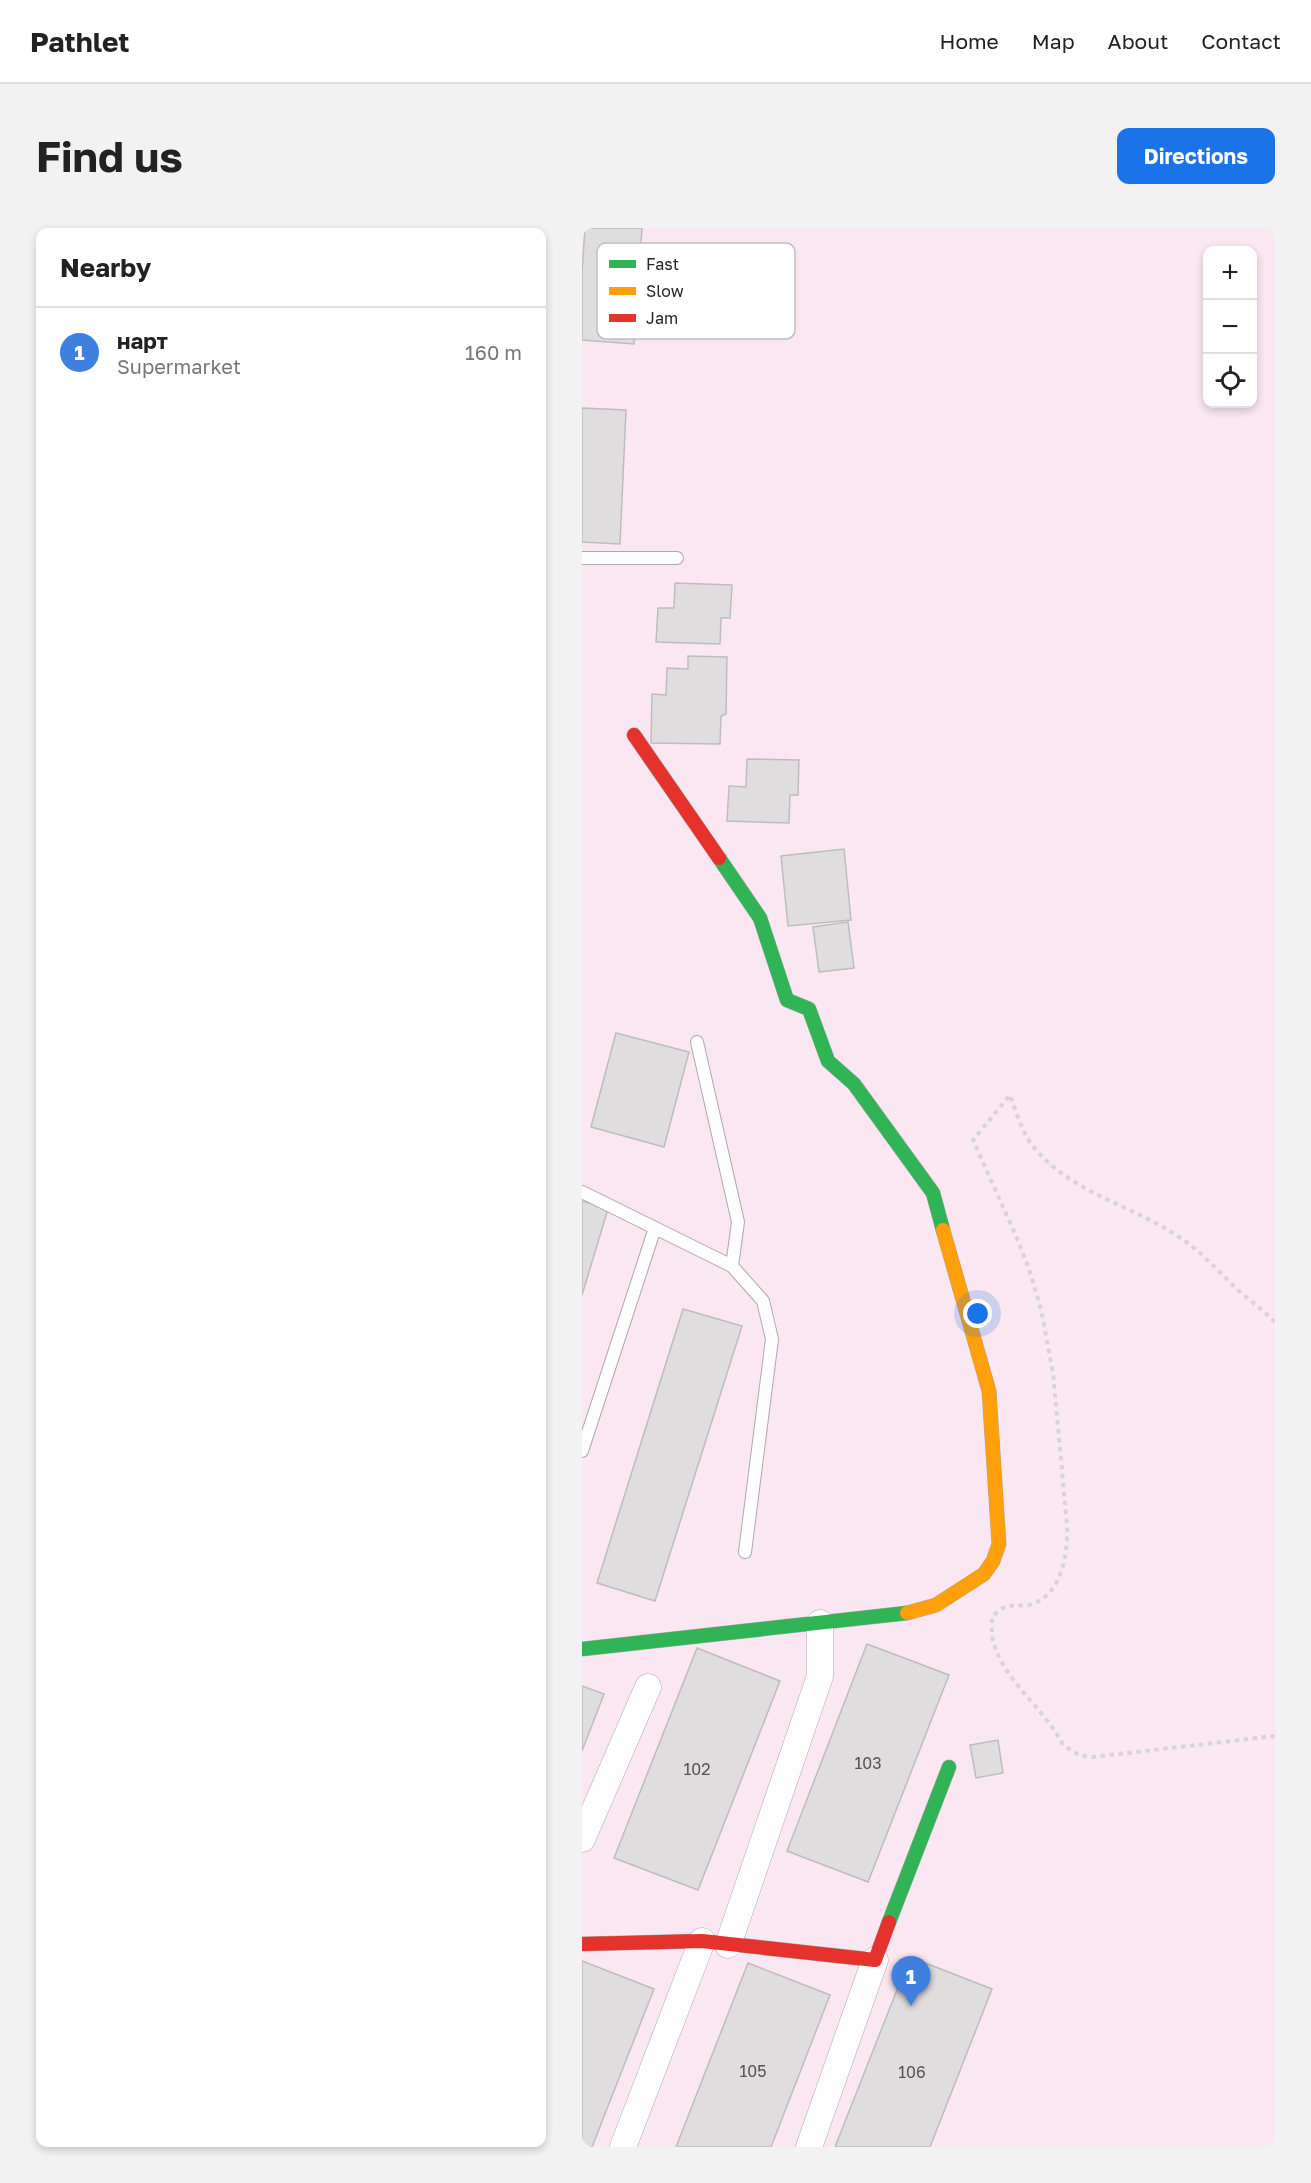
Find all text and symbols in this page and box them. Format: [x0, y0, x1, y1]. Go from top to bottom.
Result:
text: Pathlet [30, 25, 130, 58]
text: Home [939, 28, 999, 54]
text: Map [1032, 28, 1075, 54]
text: About [1108, 28, 1168, 54]
text: Contact [1201, 28, 1281, 54]
button: Directions [1117, 128, 1275, 184]
text: Find us [36, 131, 183, 181]
legend [597, 243, 795, 339]
map controls [1203, 246, 1257, 408]
button: + [1203, 246, 1257, 300]
text: Nearby [60, 252, 151, 283]
text: Fast [646, 254, 679, 274]
text: Slow [646, 281, 684, 301]
button: − [1203, 300, 1257, 354]
text: Jam [646, 308, 678, 328]
text: нарт [117, 327, 168, 354]
text: 1 [74, 340, 85, 364]
text: 160 m [465, 340, 522, 364]
text: Supermarket [117, 354, 241, 378]
button: locate [1203, 354, 1257, 408]
your location [963, 1299, 992, 1328]
house number: 103 [854, 1753, 882, 1773]
house number: 102 [684, 1759, 710, 1779]
pin: 1 [892, 1956, 930, 2006]
house number: 105 [740, 2061, 766, 2081]
house number: 106 [898, 2062, 926, 2082]

